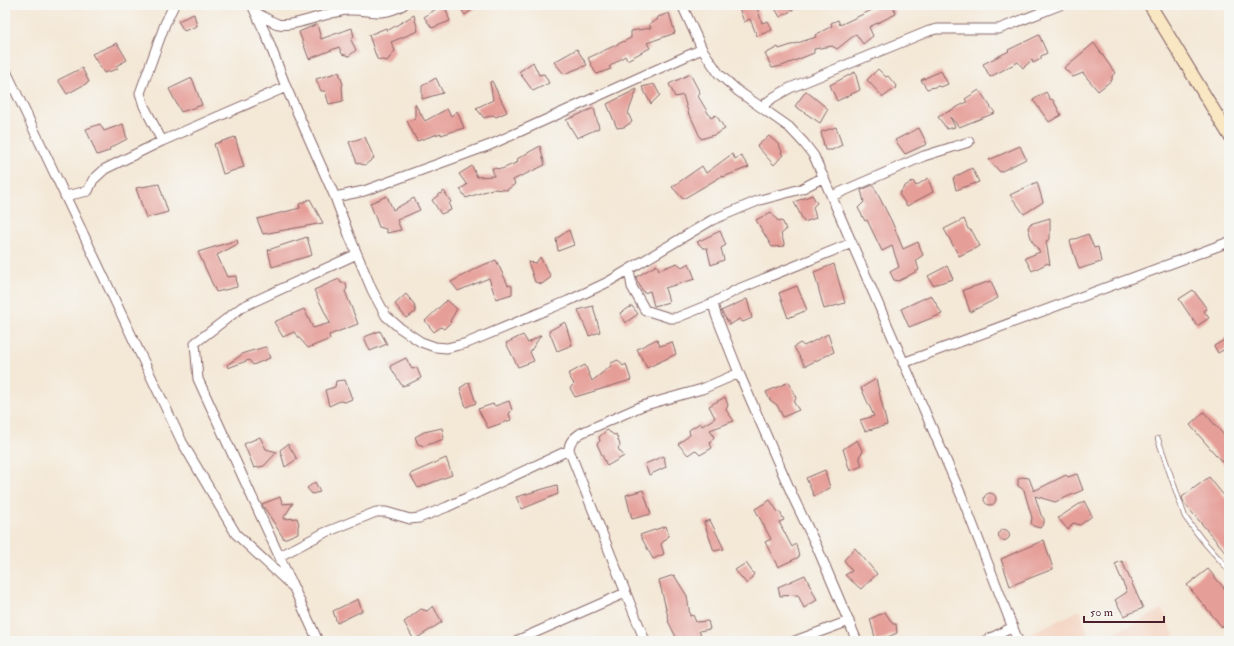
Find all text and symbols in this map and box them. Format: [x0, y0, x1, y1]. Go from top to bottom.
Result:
scale bar [1084, 598, 1164, 624]
text: 50 m [1090, 605, 1114, 620]

